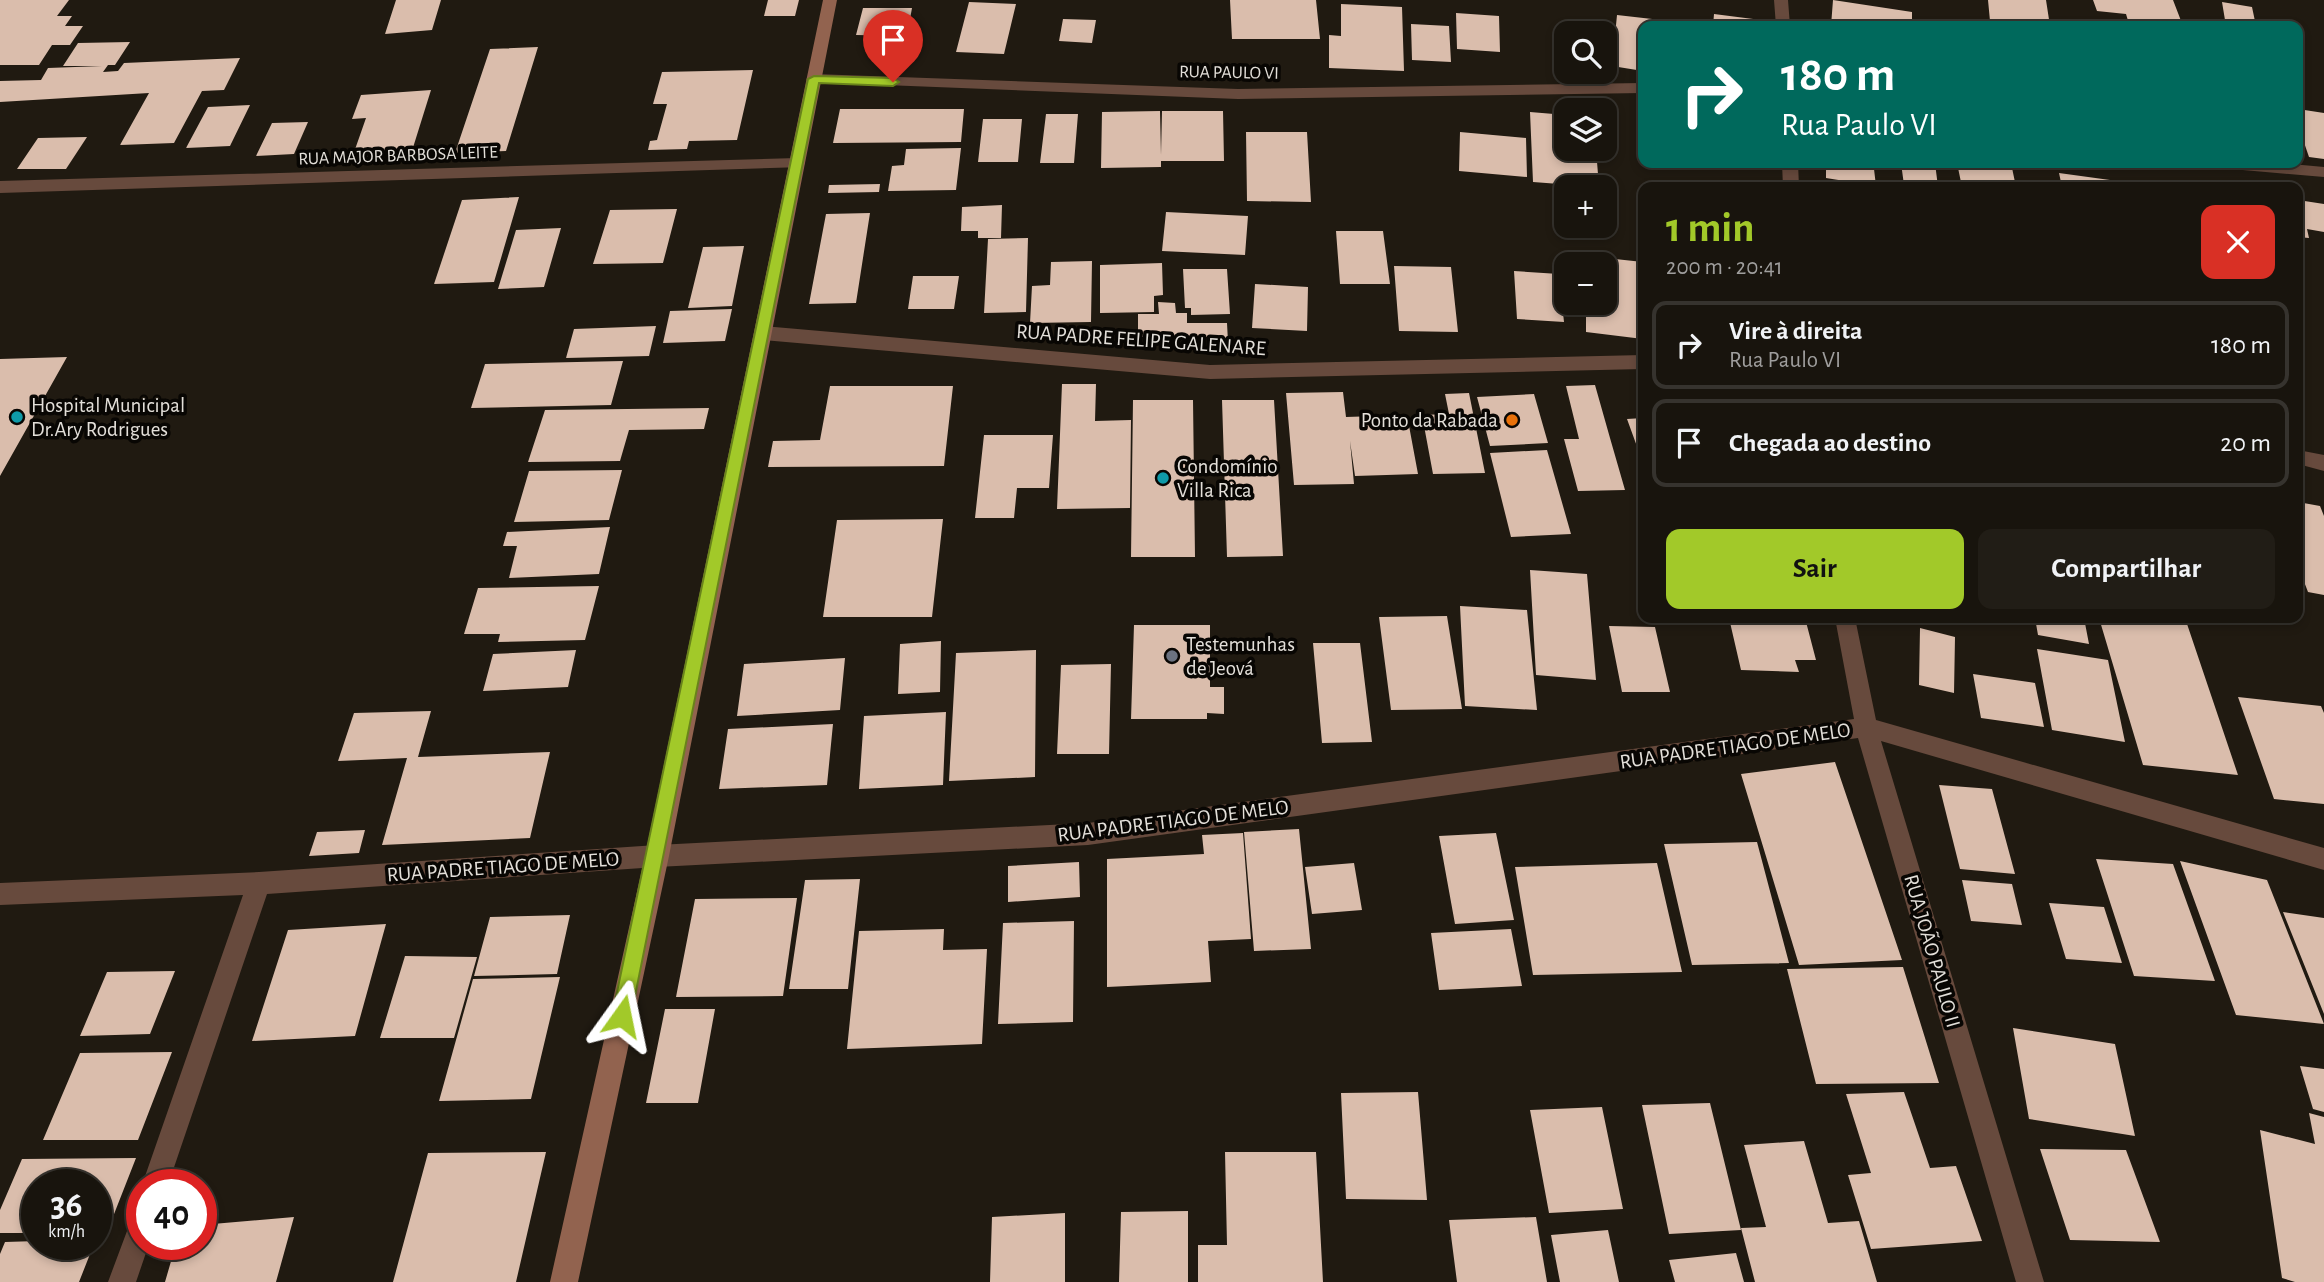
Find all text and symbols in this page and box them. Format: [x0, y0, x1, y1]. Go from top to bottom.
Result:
pin [863, 10, 923, 82]
icon: arrive [874, 21, 912, 59]
map controls [1554, 21, 1617, 315]
button: search [1554, 21, 1617, 84]
icon: right [1666, 49, 1757, 140]
text: 180 m [1781, 51, 1895, 100]
street label: RUA PAULO VI [1179, 63, 1279, 83]
button: layers [1554, 98, 1617, 161]
text: Rua Paulo VI [1781, 109, 1937, 141]
street label: RUA MAJOR BARBOSA LEITE [298, 144, 498, 168]
button: + [1554, 175, 1617, 238]
button: close [2201, 205, 2275, 279]
text: 1 min [1666, 207, 1755, 249]
button: − [1554, 252, 1617, 315]
text: 200 m · 20:41 [1666, 256, 1783, 279]
text: Vire à direita [1729, 318, 1863, 344]
street label: RUA PADRE FELIPE GALENARE [1015, 321, 1267, 359]
icon: right [1670, 326, 1708, 364]
text: 180 m [2211, 332, 2271, 358]
text: Rua Paulo VI [1729, 349, 1841, 372]
place label: Hospital Municipal Dr.Ary Rodrigues [31, 395, 185, 440]
marker: Hospital Municipal Dr.Ary Rodrigues [9, 409, 25, 425]
place label: Ponto da Rabada [1361, 410, 1498, 431]
marker: Ponto da Rabada [1504, 412, 1520, 428]
icon: arrive [1670, 424, 1708, 462]
text: Chegada ao destino [1729, 430, 1931, 456]
text: 20 m [2220, 430, 2271, 456]
place label: Condomínio Villa Rica [1177, 456, 1278, 501]
marker: Condomínio Villa Rica [1155, 470, 1171, 486]
button: Sair [1666, 529, 1964, 609]
button: Compartilhar [1978, 529, 2275, 609]
place label: Testemunhas de Jeová [1186, 634, 1295, 679]
marker: Testemunhas de Jeová [1164, 648, 1180, 664]
street label: RUA PADRE TIAGO DE MELO [1618, 719, 1852, 773]
street label: RUA PADRE TIAGO DE MELO [1056, 796, 1290, 846]
street label: RUA PADRE TIAGO DE MELO [386, 848, 620, 886]
street label: RUA JOÃO PAULO II [1900, 871, 1966, 1030]
position arrow [585, 979, 659, 1053]
speed limit sign: 40 [126, 1169, 217, 1260]
text: 36 [50, 1188, 82, 1223]
text: km/h [48, 1223, 85, 1241]

